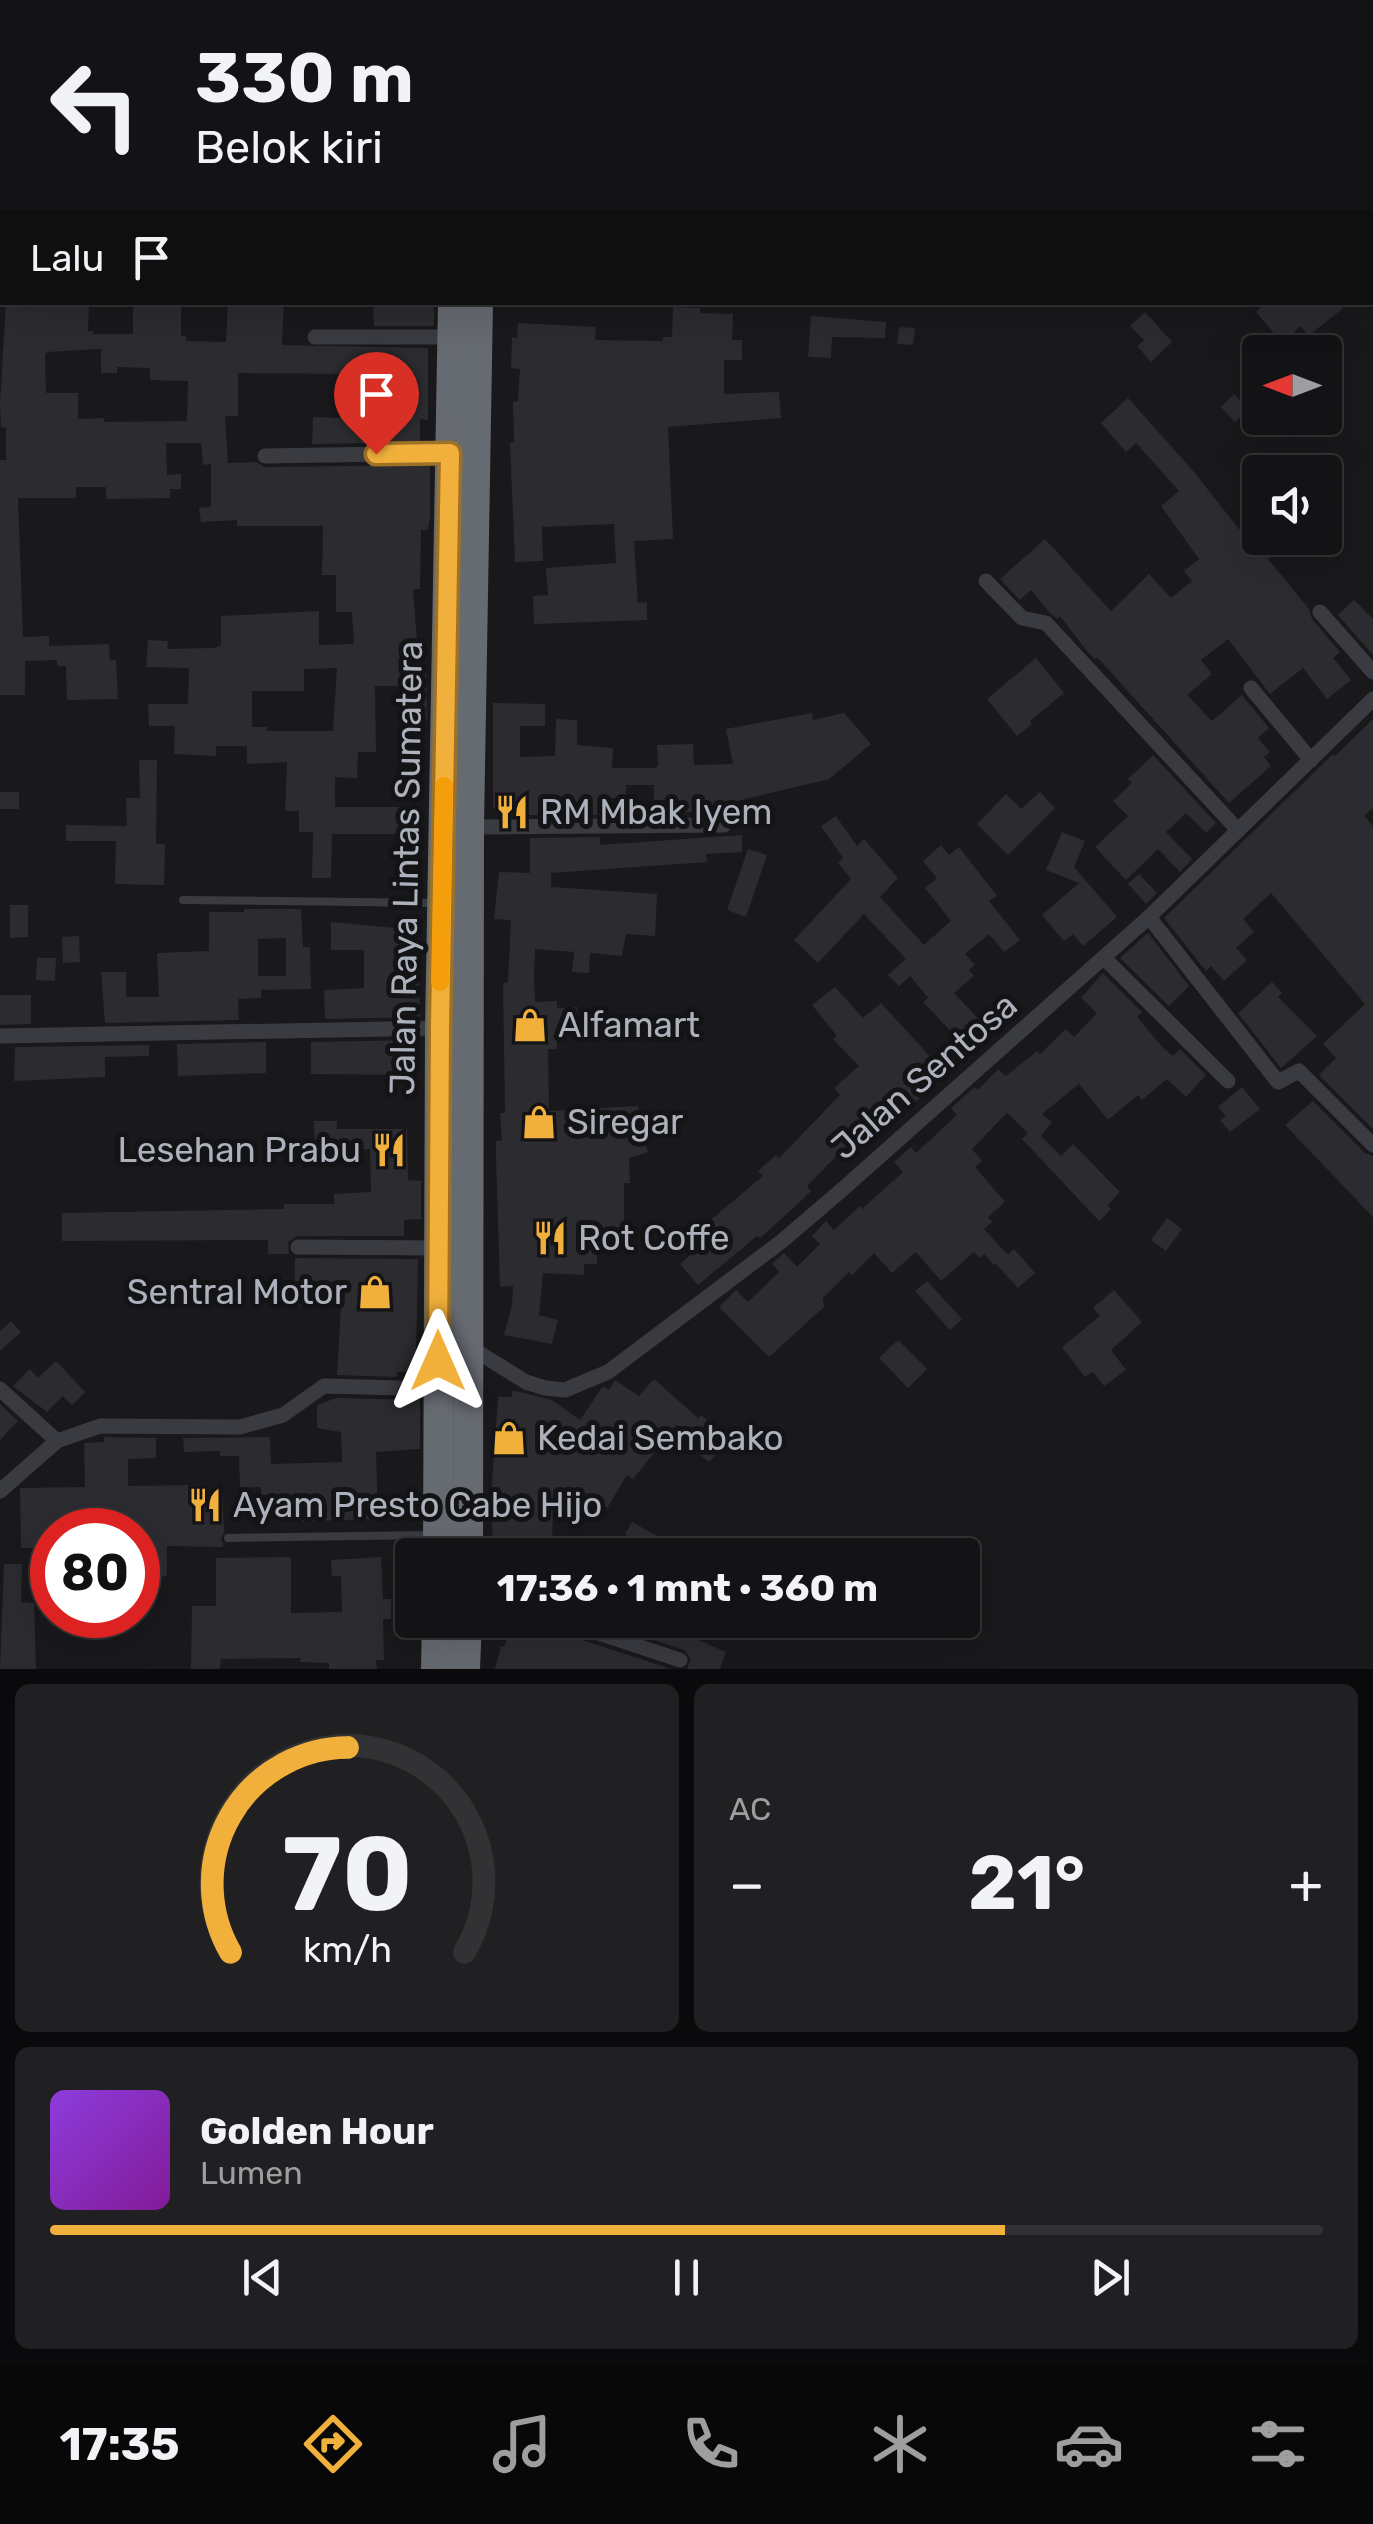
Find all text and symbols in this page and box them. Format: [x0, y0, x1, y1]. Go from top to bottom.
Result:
text: 330 m [195, 37, 414, 120]
icon: left [30, 40, 160, 170]
text: Belok kiri [195, 121, 383, 174]
icon: arrive [124, 230, 179, 285]
text: Lalu [30, 235, 104, 281]
north arrow [1242, 335, 1342, 435]
map controls [1242, 335, 1342, 555]
pin [334, 352, 419, 455]
icon: arrive [349, 367, 404, 422]
button: sound [1242, 455, 1342, 555]
street label: Jalan Raya Lintas Sumatera [381, 640, 431, 1096]
place label: RM Mbak Iyem [540, 791, 772, 833]
restaurant icon: RM Mbak Iyem [493, 793, 531, 831]
street label: Jalan Sentosa [823, 984, 1025, 1168]
place label: Alfamart [558, 1004, 700, 1046]
shop icon: Alfamart [511, 1006, 549, 1044]
place label: Siregar [567, 1101, 683, 1143]
shop icon: Siregar [520, 1103, 558, 1141]
place label: Lesehan Prabu [117, 1129, 361, 1171]
restaurant icon: Lesehan Prabu [370, 1131, 408, 1169]
place label: Rot Coffe [578, 1217, 730, 1259]
restaurant icon: Rot Coffe [531, 1219, 569, 1257]
place label: Sentral Motor [127, 1271, 347, 1313]
shop icon: Sentral Motor [356, 1273, 394, 1311]
position arrow [386, 1309, 490, 1413]
place label: Kedai Sembako [537, 1417, 784, 1459]
shop icon: Kedai Sembako [490, 1419, 528, 1457]
place label: Ayam Presto Cabe Hijo [233, 1484, 602, 1526]
restaurant icon: Ayam Presto Cabe Hijo [186, 1486, 224, 1524]
speed limit sign: 80 [30, 1508, 160, 1638]
text: 17:36 · 1 mnt · 360 m [497, 1565, 878, 1611]
text: AC [729, 1790, 771, 1828]
text: 70 [282, 1813, 412, 1936]
text: 21° [968, 1839, 1085, 1928]
text: − [729, 1852, 765, 1917]
text: + [1289, 1852, 1323, 1917]
text: km/h [302, 1929, 392, 1971]
text: Golden Hour [200, 2108, 434, 2154]
text: Lumen [200, 2154, 303, 2192]
icon: previous [235, 2250, 290, 2305]
icon: pause [659, 2250, 714, 2305]
icon: next [1083, 2250, 1138, 2305]
icon: directions [298, 2409, 368, 2479]
icon: music [487, 2409, 557, 2479]
icon: phone [676, 2409, 746, 2479]
icon: climate [865, 2409, 935, 2479]
icon: car [1054, 2409, 1124, 2479]
icon: filters [1243, 2409, 1313, 2479]
text: 17:35 [59, 2418, 180, 2471]

